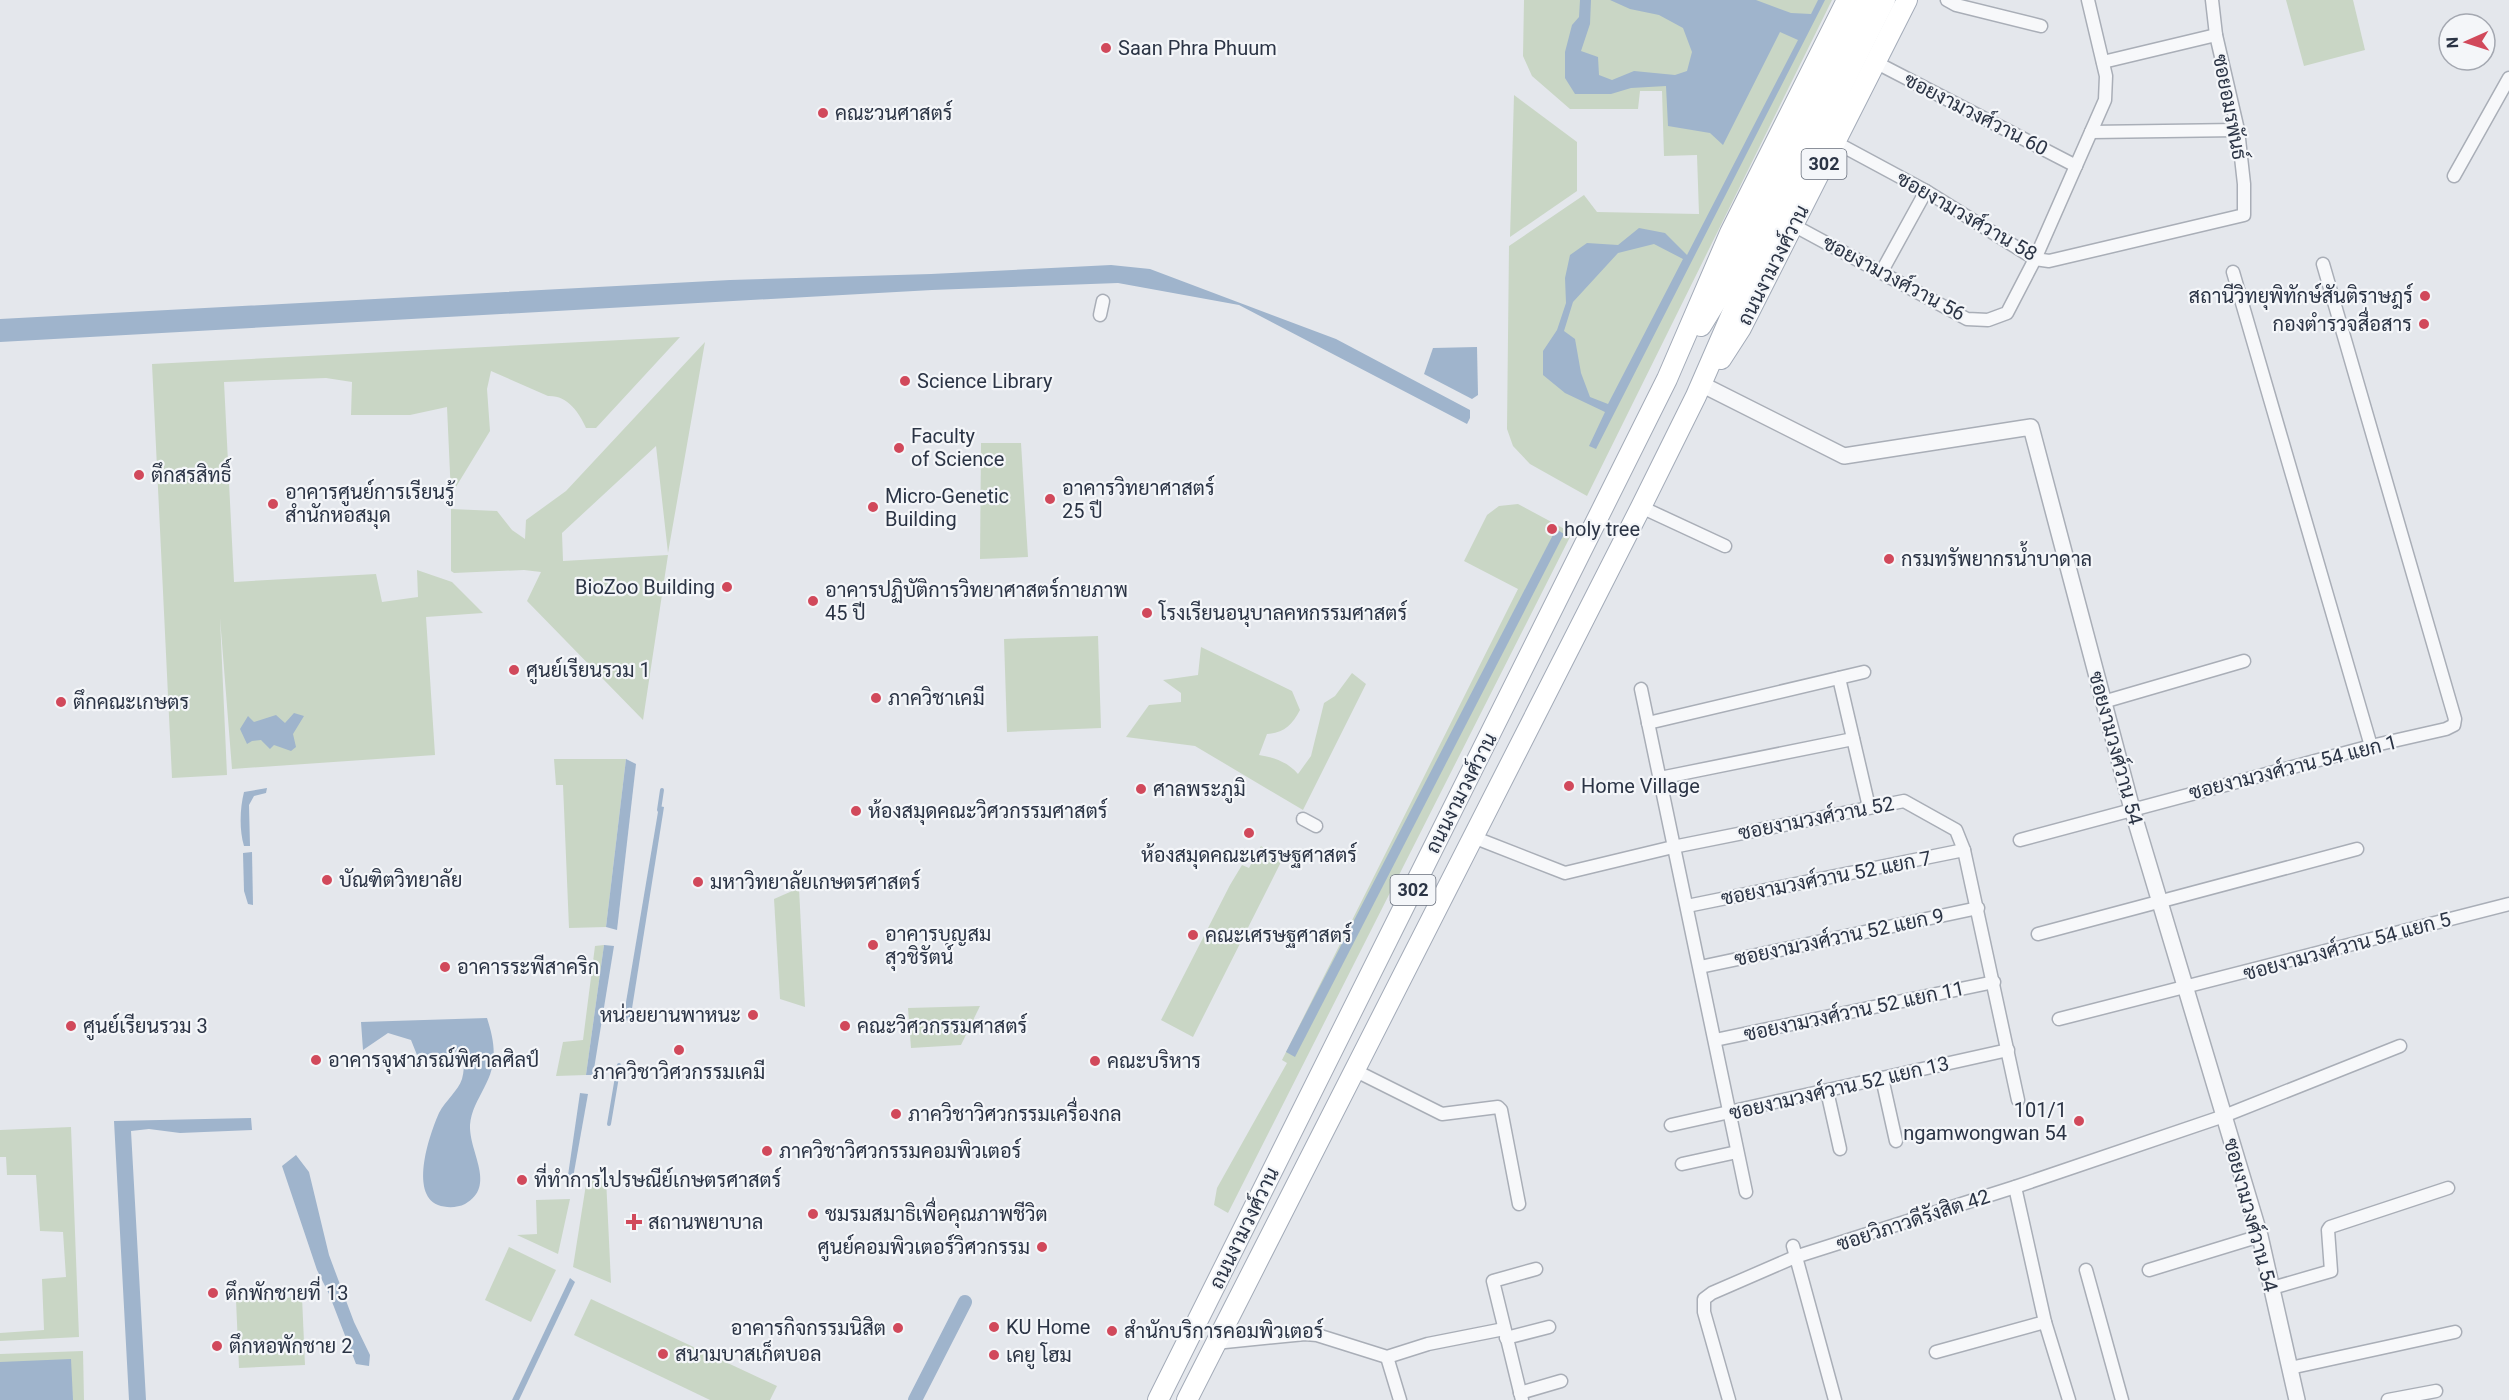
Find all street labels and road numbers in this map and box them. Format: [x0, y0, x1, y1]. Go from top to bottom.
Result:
street label: ซอยอมรพันธ์ [2208, 52, 2254, 162]
street label: ซอยงามวงศ์วาน 60 [1900, 66, 2053, 161]
road number: 302 [1802, 149, 1846, 179]
street label: ซอยงามวงศ์วาน 58 [1893, 164, 2042, 266]
street label: ถนนงามวงศ์วาน [1731, 200, 1814, 329]
street label: ซอยงามวงศ์วาน 56 [1819, 229, 1970, 326]
street label: ซอยงามวงศ์วาน 54 [2084, 668, 2150, 827]
street label: ถนนงามวงศ์วาน [1419, 728, 1502, 857]
street label: ซอยงามวงศ์วาน 54 แยก 1 [2186, 728, 2400, 804]
street label: ซอยงามวงศ์วาน 52 [1736, 789, 1896, 845]
street label: ซอยงามวงศ์วาน 52 แยก 7 [1718, 844, 1933, 910]
road number: 302 [1390, 875, 1436, 905]
street label: ซอยงามวงศ์วาน 52 แยก 9 [1732, 901, 1946, 971]
street label: ซอยงามวงศ์วาน 54 แยก 5 [2240, 905, 2453, 985]
street label: ซอยงามวงศ์วาน 52 แยก 11 [1741, 974, 1967, 1046]
street label: ซอยงามวงศ์วาน 52 แยก 13 [1726, 1049, 1951, 1125]
street label: ซอยงามวงศ์วาน 54 [2219, 1135, 2285, 1294]
street label: ถนนงามวงศ์วาน [1202, 1162, 1284, 1293]
street label: ซอยวิภาวดีรังสิต 42 [1833, 1183, 1993, 1256]

